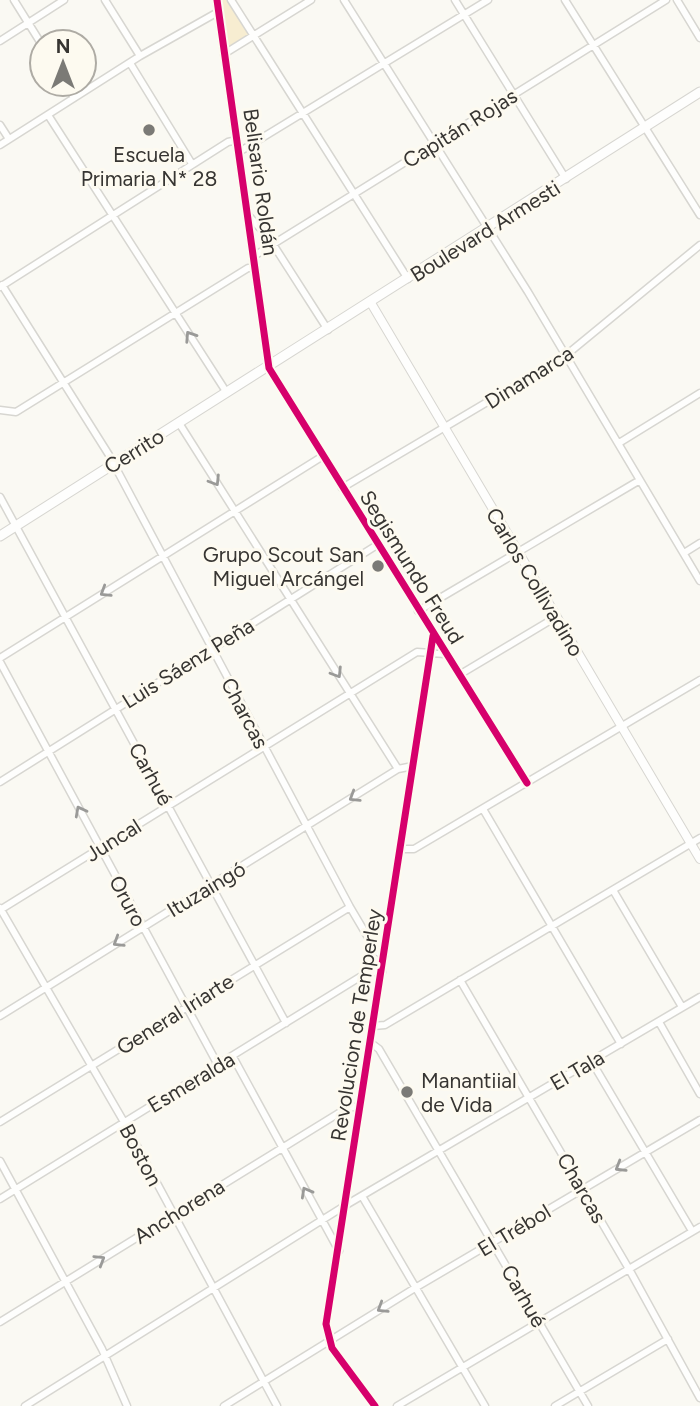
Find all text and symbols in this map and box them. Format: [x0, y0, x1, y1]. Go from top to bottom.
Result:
north arrow [28, 28, 98, 98]
text: N [56, 35, 70, 58]
street label: Capitán Rojas [398, 83, 522, 173]
street label: Belisario Roldán [238, 107, 284, 257]
marker: Escuela Primaria N* 28 [141, 122, 157, 138]
place label: Escuela Primaria N* 28 [81, 142, 217, 191]
street label: Boulevard Armesti [406, 175, 564, 287]
one-way arrow [186, 330, 199, 343]
street label: Dinamarca [480, 340, 578, 414]
street label: Cerrito [99, 423, 169, 479]
one-way arrow [207, 473, 220, 486]
street label: Segismundo Freud [355, 486, 469, 648]
street label: Carlos Collivadino [481, 503, 589, 661]
place label: Grupo Scout San Miguel Arcángel [203, 542, 364, 591]
marker: Grupo Scout San Miguel Arcángel [370, 558, 386, 574]
one-way arrow [100, 583, 113, 596]
street label: Luis Sáenz Peña [118, 612, 258, 714]
one-way arrow [329, 666, 342, 679]
street label: Charcas [216, 673, 274, 753]
street label: Carhué [124, 738, 178, 810]
one-way arrow [348, 788, 361, 801]
one-way arrow [75, 806, 89, 818]
street label: Juncal [81, 813, 145, 867]
street label: Ituzaingó [162, 856, 250, 922]
street label: Oruro [104, 871, 152, 931]
street label: Revolucion de Temperley [325, 907, 387, 1143]
one-way arrow [113, 934, 126, 947]
street label: General Iriarte [112, 968, 238, 1060]
street label: El Tala [545, 1045, 609, 1095]
street label: Esmeralda [143, 1046, 239, 1118]
place label: Manantiial de Vida [421, 1068, 517, 1117]
marker: Manantiial de Vida [399, 1084, 415, 1100]
street label: Boston [114, 1120, 168, 1190]
street label: Charcas [552, 1149, 612, 1227]
one-way arrow [614, 1159, 627, 1172]
street label: Anchorena [129, 1173, 229, 1249]
one-way arrow [301, 1187, 314, 1199]
street label: El Trébol [473, 1199, 555, 1261]
one-way arrow [92, 1256, 105, 1269]
street label: Carhué [496, 1260, 552, 1332]
one-way arrow [377, 1300, 390, 1313]

